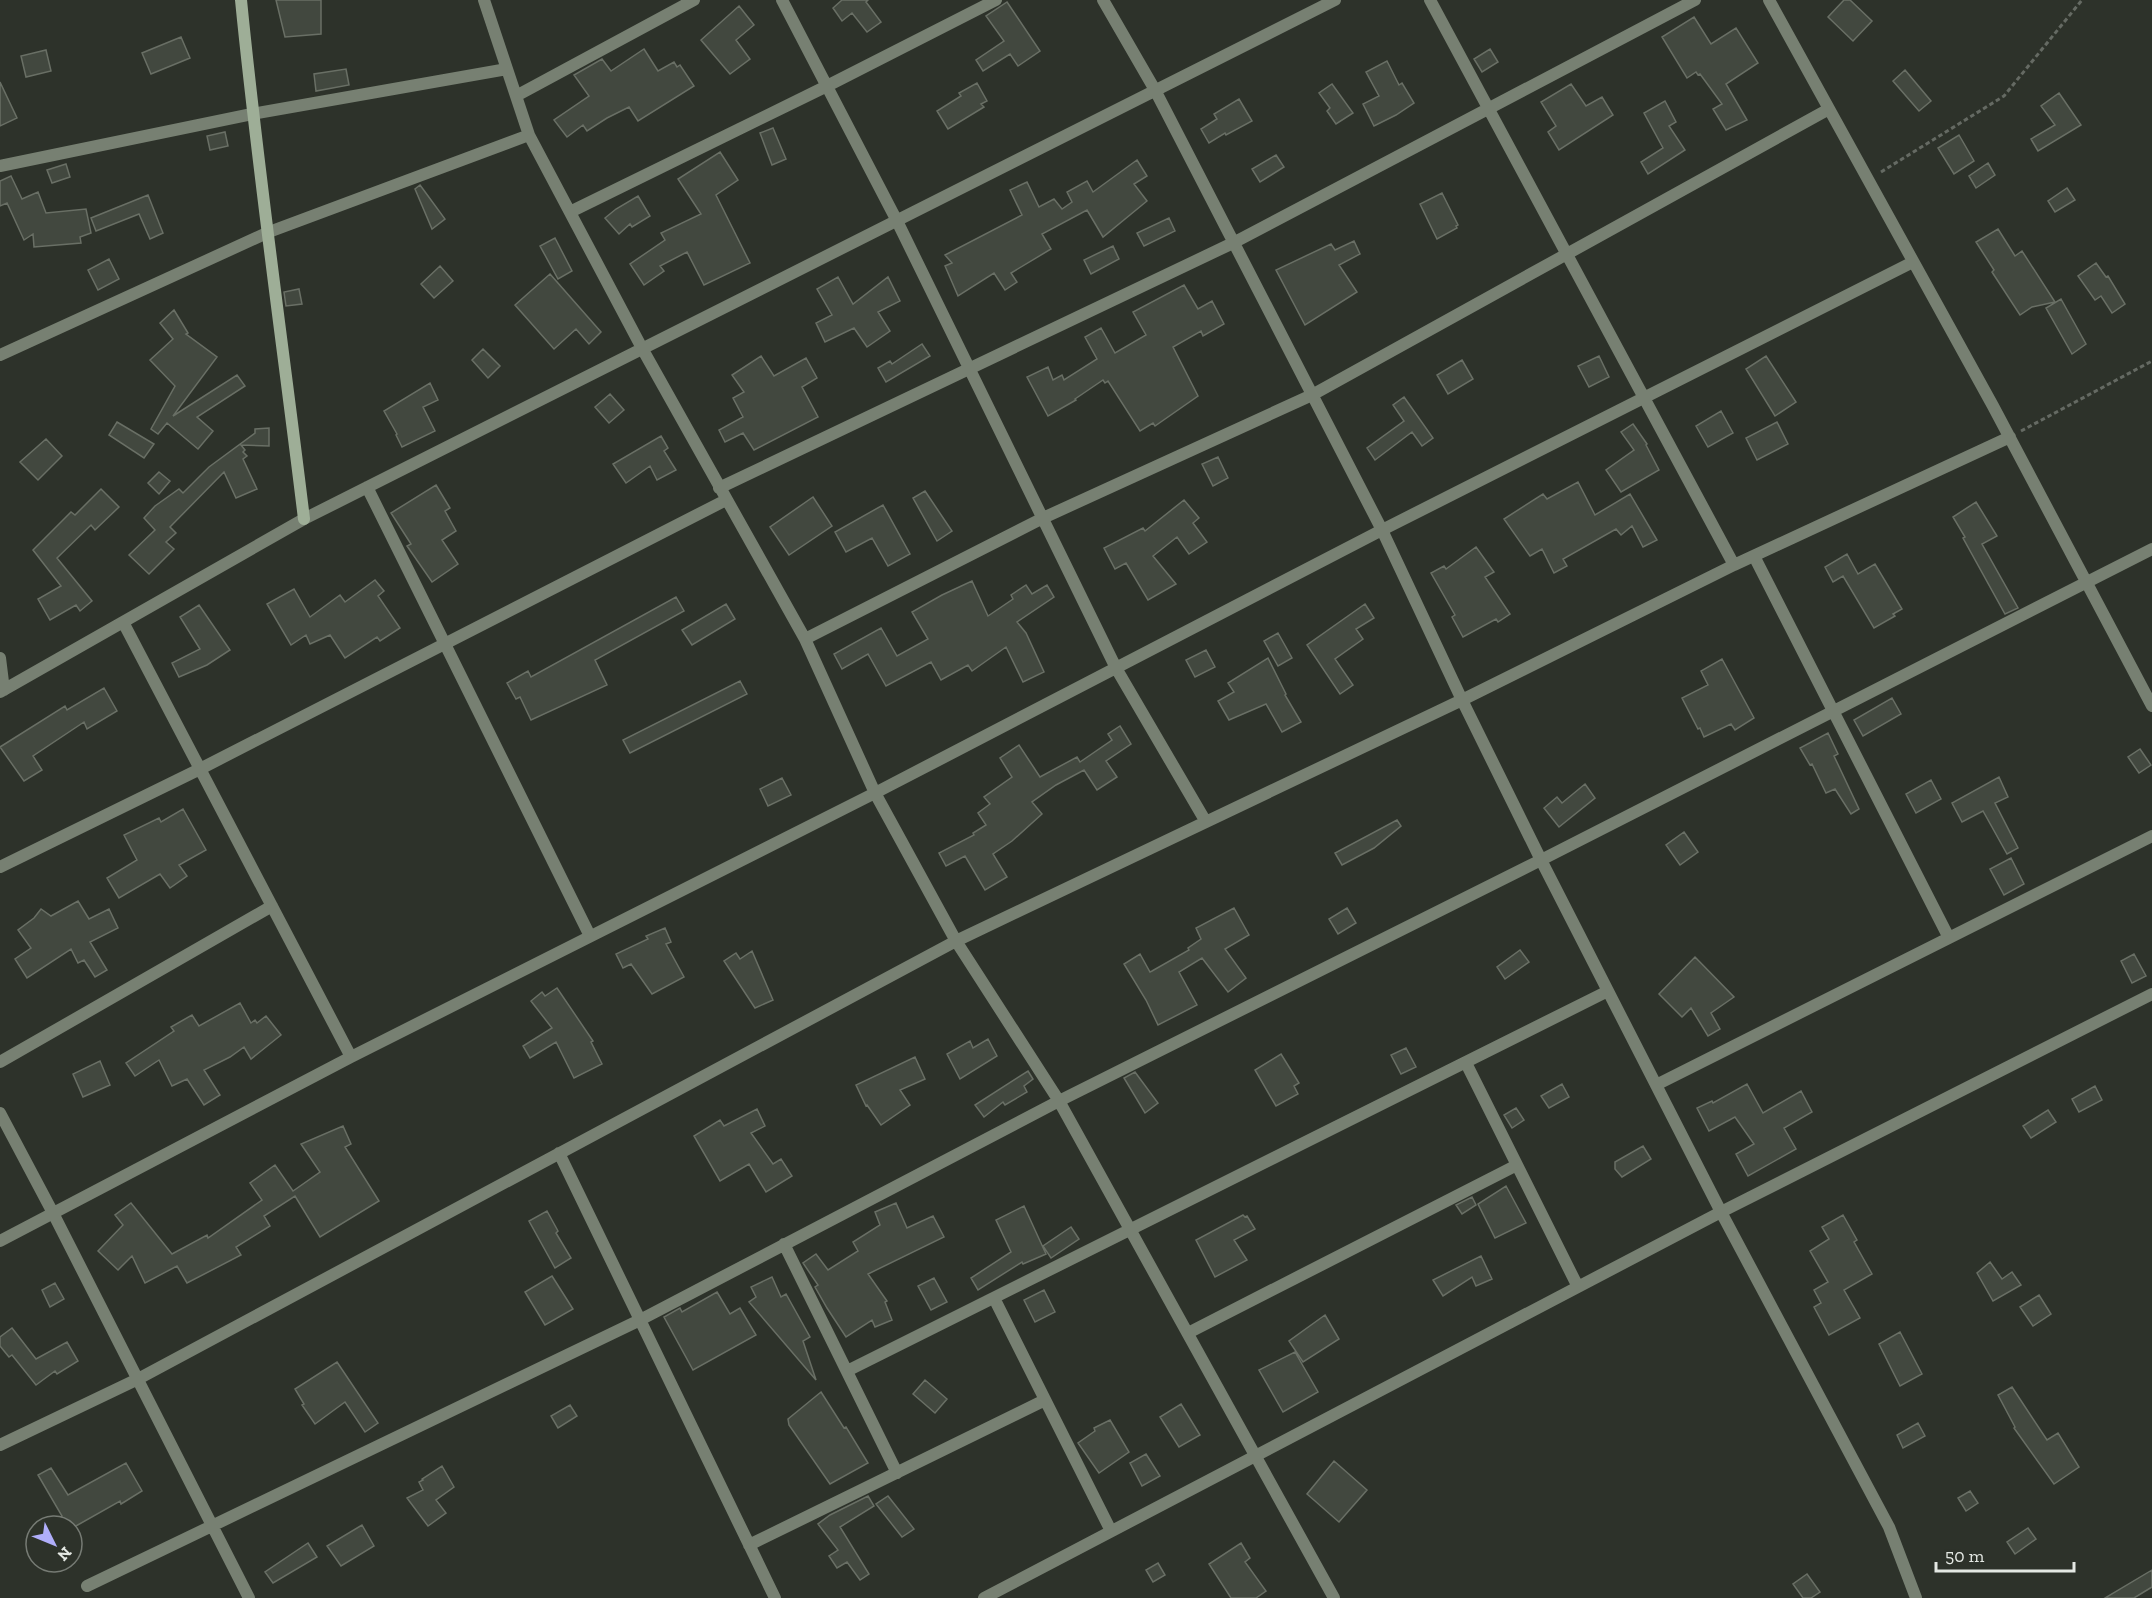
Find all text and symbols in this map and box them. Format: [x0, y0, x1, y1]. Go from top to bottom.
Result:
north arrow [24, 1514, 84, 1574]
scale bar [1936, 1535, 2074, 1573]
text: N [54, 1543, 76, 1565]
text: 50 m [1945, 1545, 1985, 1567]

